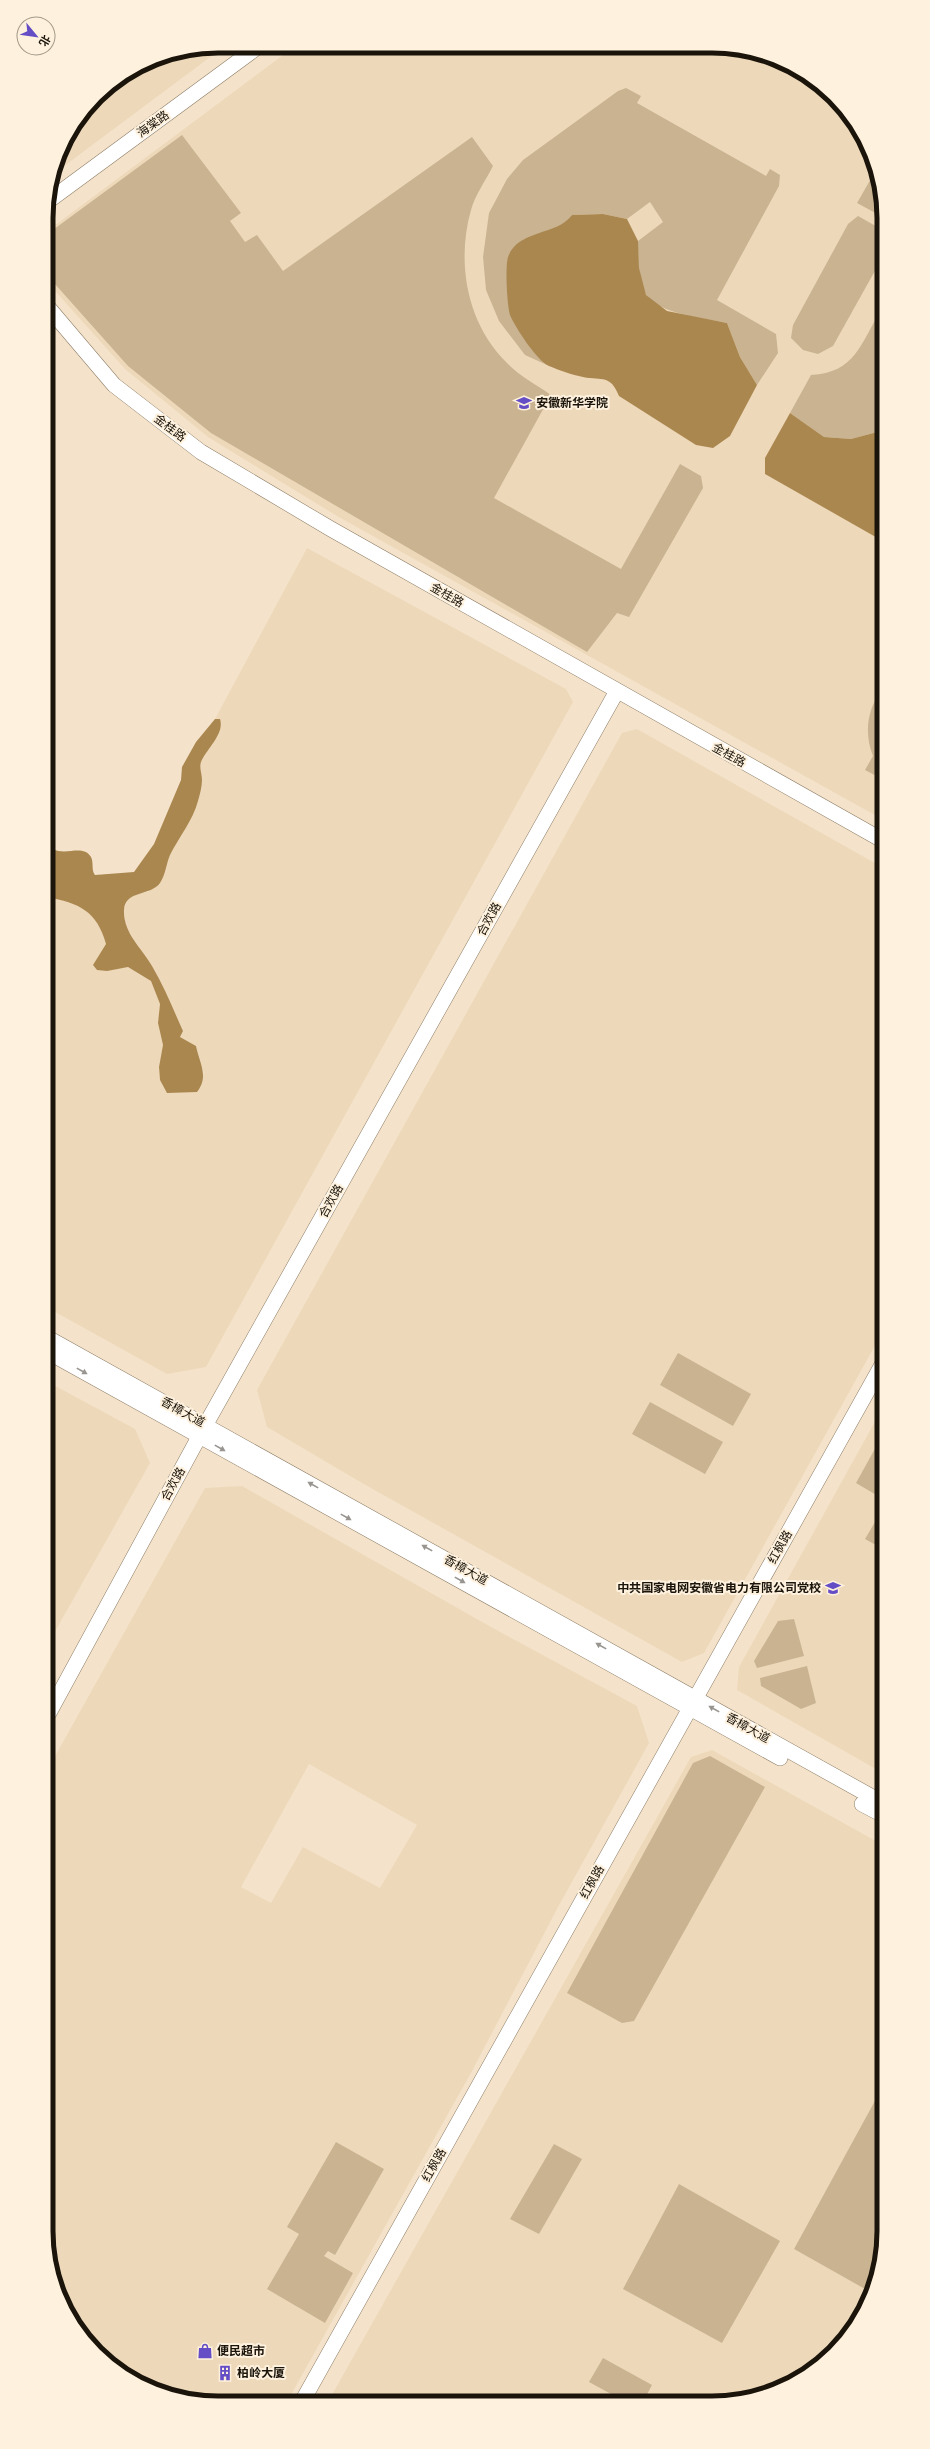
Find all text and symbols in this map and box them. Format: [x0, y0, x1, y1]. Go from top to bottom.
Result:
north arrow [16, 16, 56, 56]
text: 北 [36, 33, 53, 49]
street label: 海棠路 [134, 108, 172, 140]
school or university icon: 安徽新华学院 [515, 394, 533, 412]
place label: 安徽新华学院 [536, 396, 608, 410]
street label: 金桂路 [151, 412, 189, 444]
street label: 金桂路 [428, 580, 466, 610]
street label: 金桂路 [710, 740, 748, 770]
street label: 合欢路 [474, 900, 504, 938]
street label: 合欢路 [316, 1182, 346, 1220]
one-way arrow [76, 1368, 88, 1374]
street label: 香樟大道 [159, 1394, 207, 1430]
one-way arrow [214, 1444, 226, 1451]
street label: 合欢路 [158, 1465, 188, 1503]
one-way arrow [307, 1481, 319, 1488]
one-way arrow [340, 1514, 352, 1521]
street label: 红枫路 [765, 1528, 795, 1566]
one-way arrow [421, 1545, 432, 1552]
street label: 香樟大道 [442, 1552, 490, 1588]
one-way arrow [454, 1577, 466, 1584]
school or university icon: 中共国家电网安徽省电力有限公司党校 [824, 1579, 842, 1597]
place label: 中共国家电网安徽省电力有限公司党校 [617, 1581, 821, 1595]
one-way arrow [595, 1642, 607, 1649]
one-way arrow [709, 1706, 720, 1713]
street label: 香樟大道 [724, 1710, 772, 1746]
street label: 红枫路 [577, 1863, 607, 1901]
street label: 红枫路 [419, 2146, 449, 2184]
shop icon: 便民超市 [196, 2342, 214, 2360]
place label: 便民超市 [217, 2344, 265, 2358]
building icon: 柏岭大厦 [216, 2364, 234, 2382]
place label: 柏岭大厦 [237, 2366, 285, 2380]

